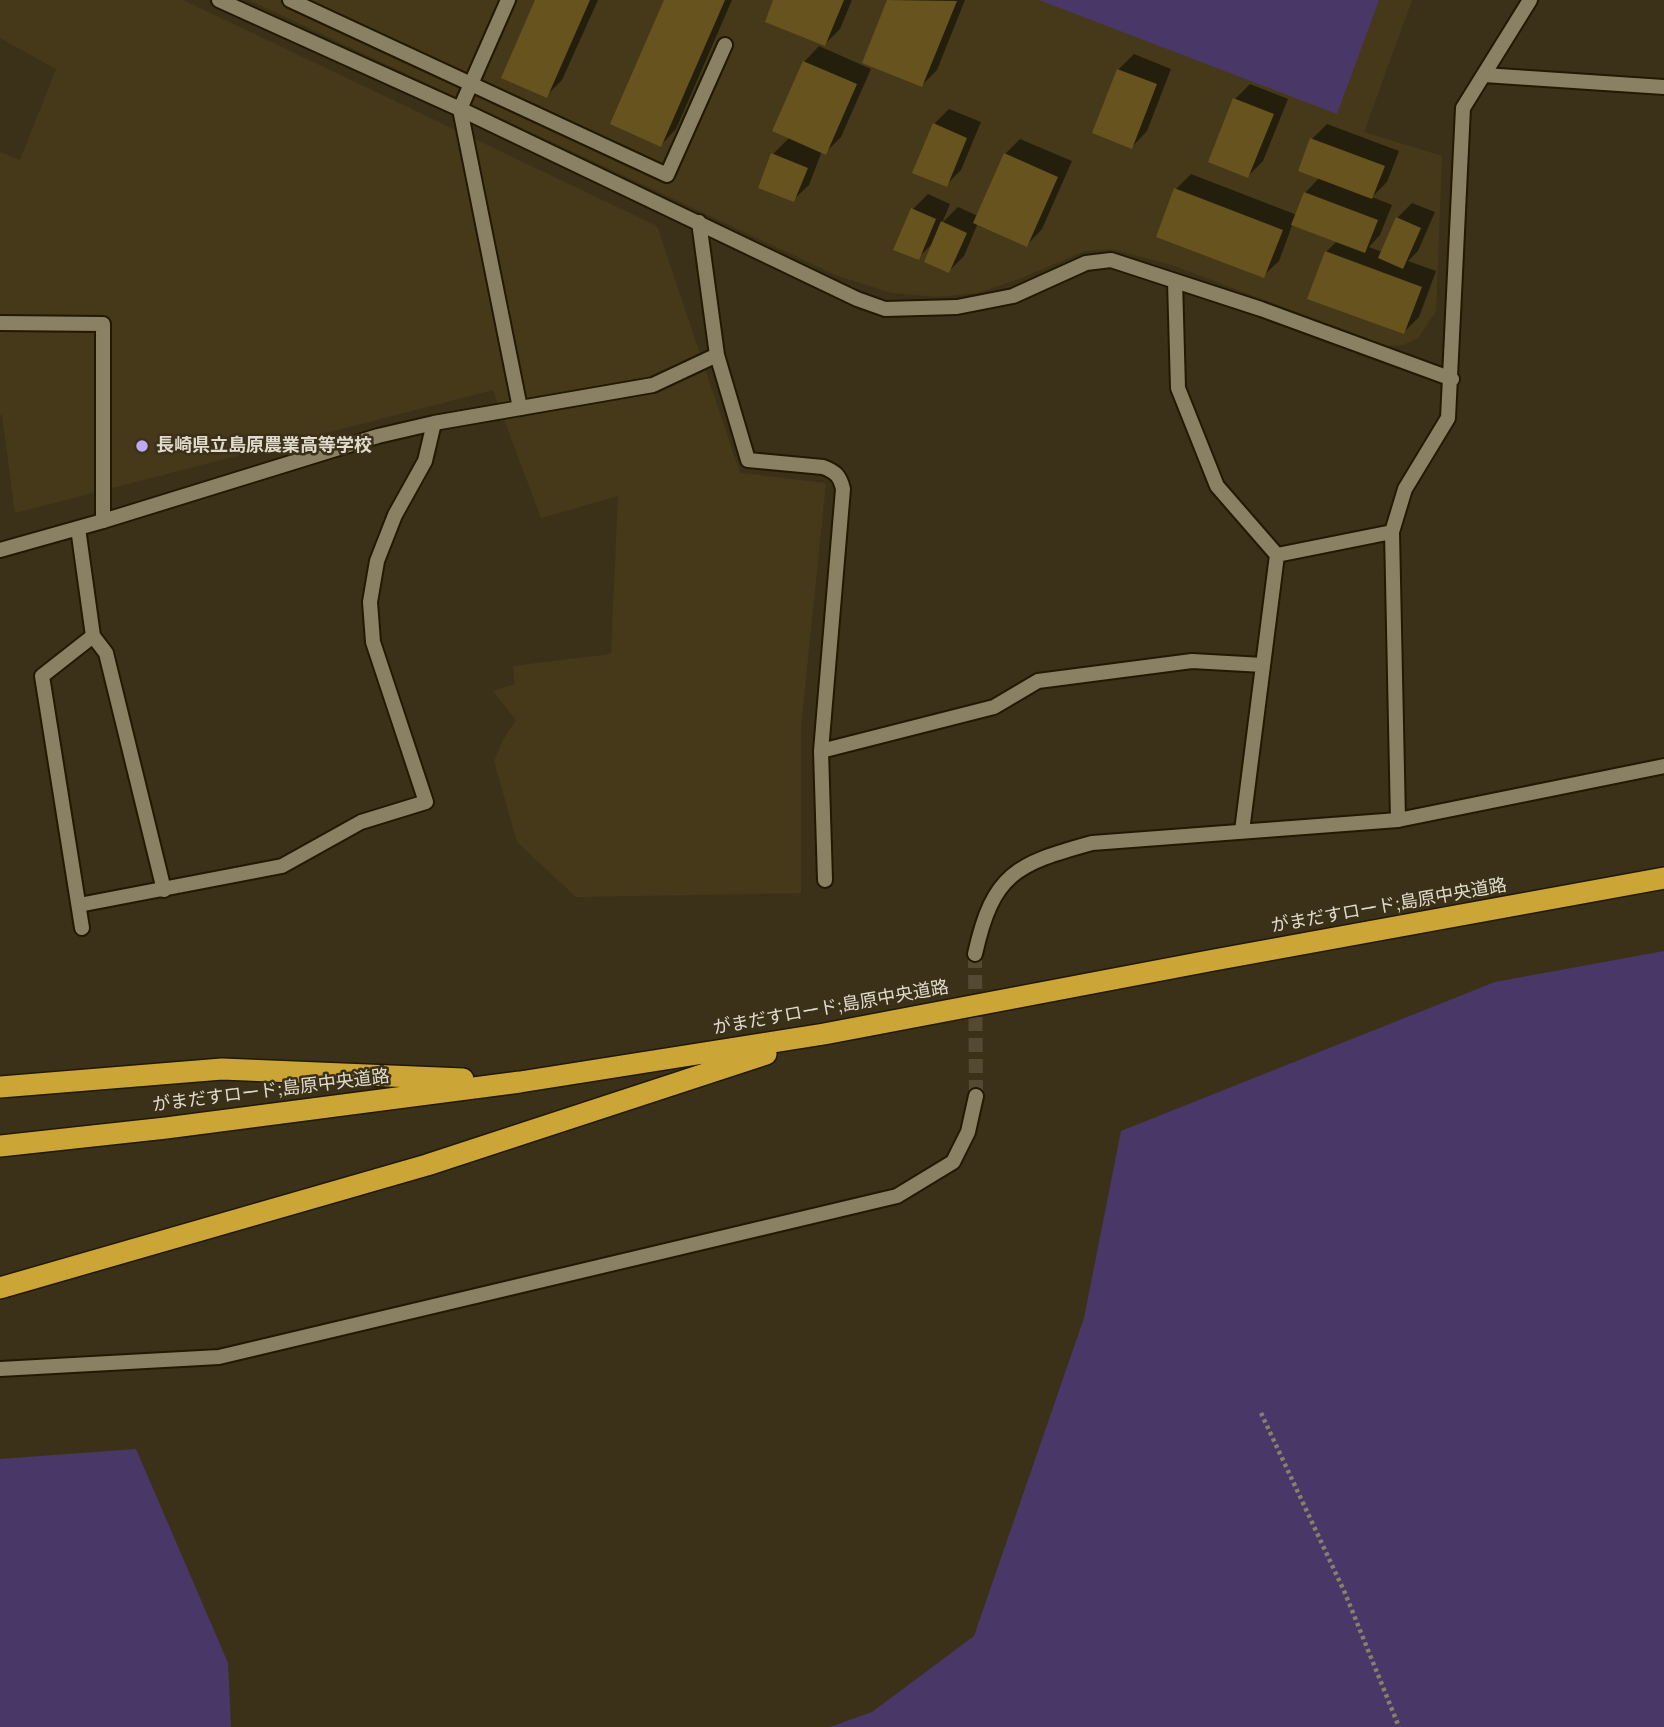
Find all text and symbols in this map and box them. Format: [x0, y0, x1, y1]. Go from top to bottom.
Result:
place label: 長崎県立島原農業高等学校 [156, 435, 372, 457]
marker: 長崎県立島原農業高等学校 [134, 438, 150, 454]
street label: がまだすロード;島原中央道路 [1270, 875, 1508, 937]
street label: がまだすロード;島原中央道路 [712, 977, 950, 1039]
street label: がまだすロード;島原中央道路 [151, 1066, 391, 1116]

